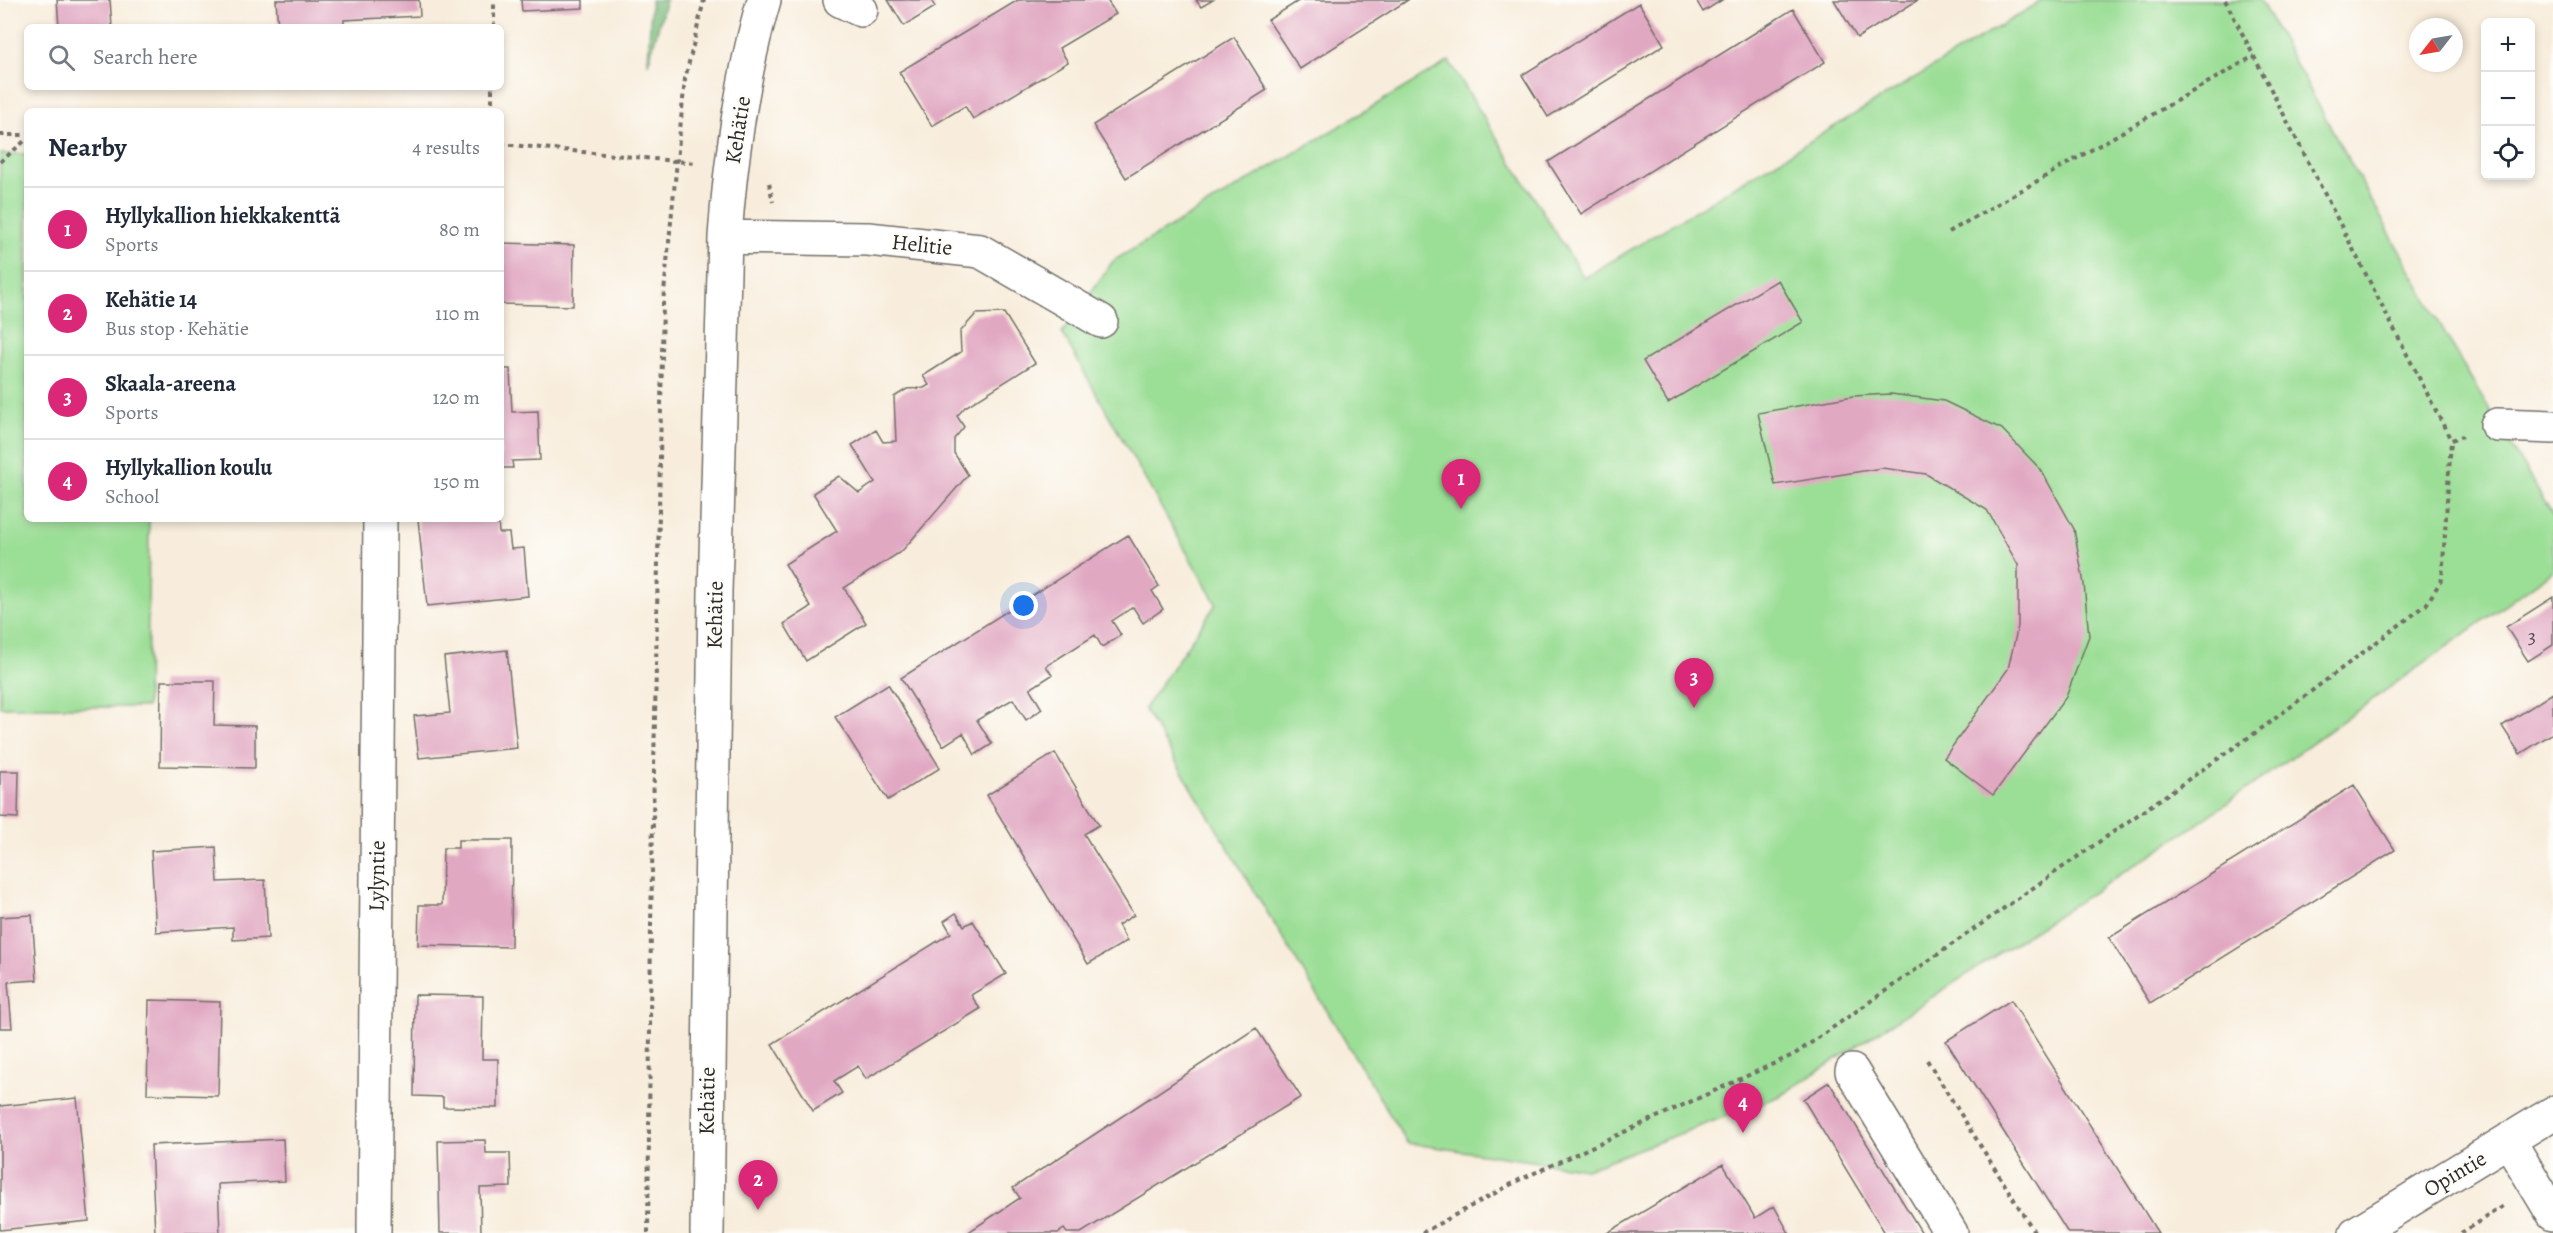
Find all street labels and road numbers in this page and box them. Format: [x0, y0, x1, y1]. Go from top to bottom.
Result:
street label: Kehätie [718, 94, 758, 166]
street label: Helitie [890, 227, 954, 263]
street label: Kehätie [699, 581, 731, 649]
street label: Lylyntie [361, 840, 393, 912]
street label: Kehätie [691, 1067, 723, 1135]
street label: Opintie [2418, 1144, 2492, 1204]

